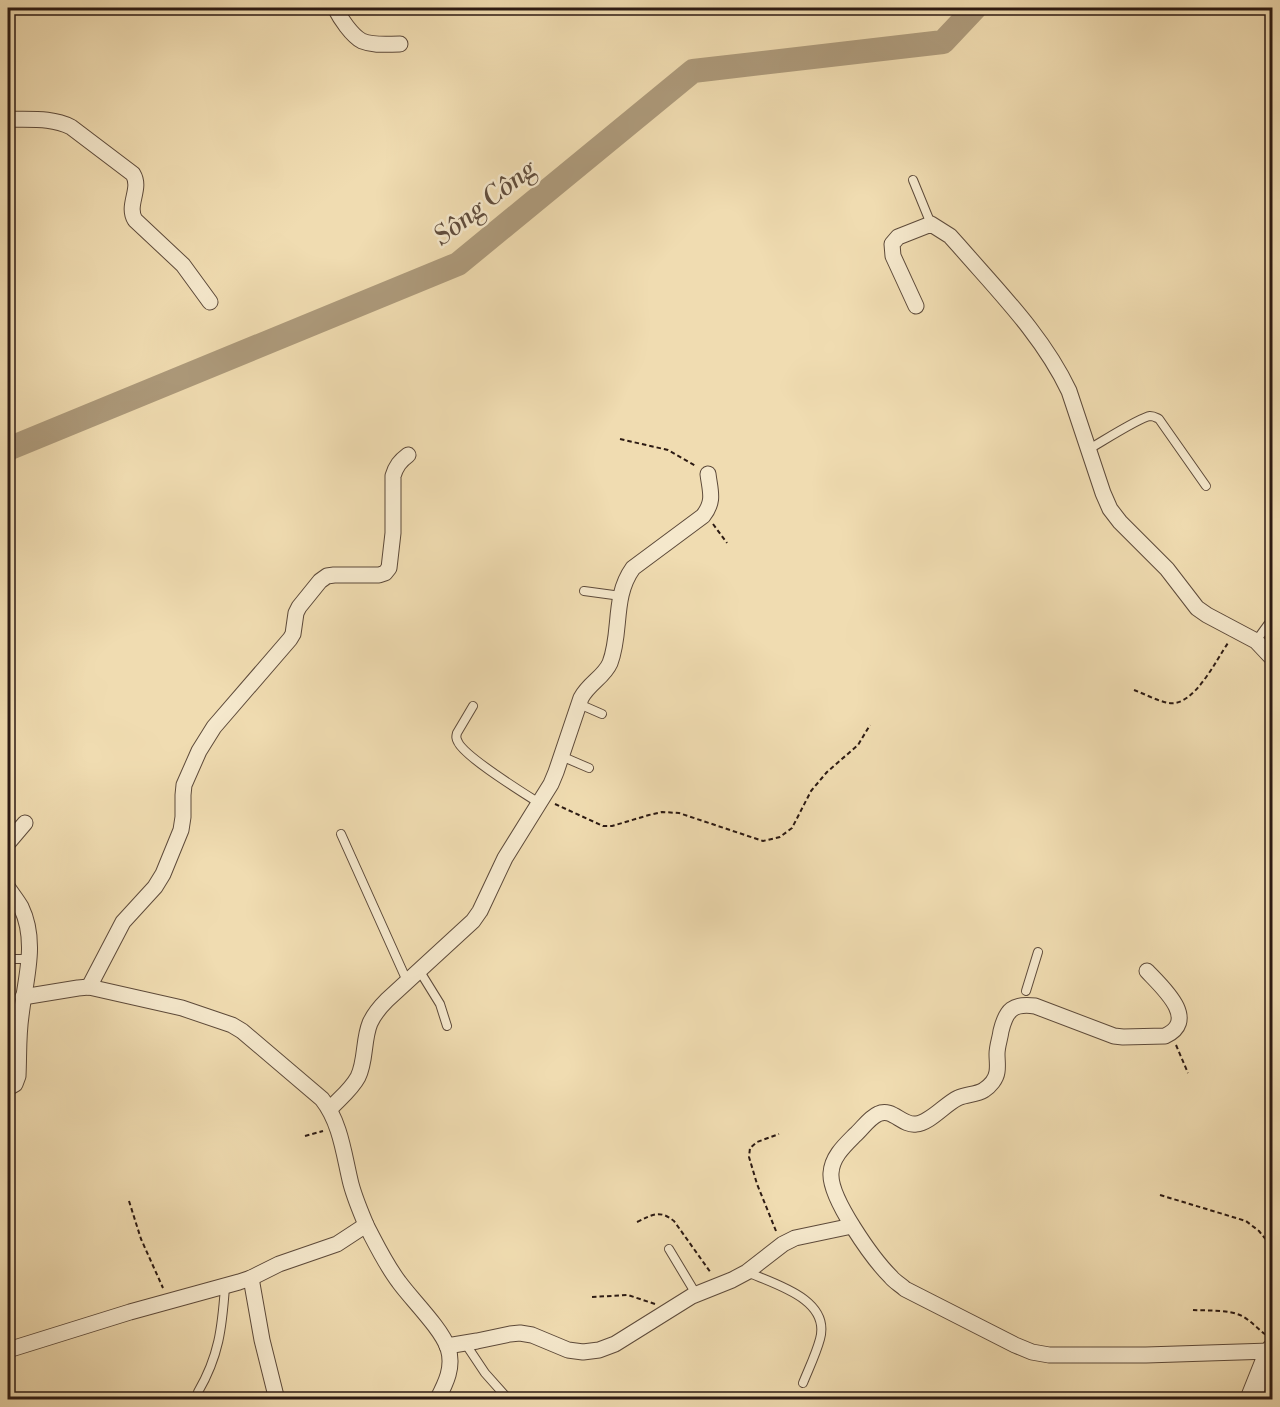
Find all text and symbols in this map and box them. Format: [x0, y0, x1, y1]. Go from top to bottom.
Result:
water label: Sông Công [427, 152, 544, 253]

